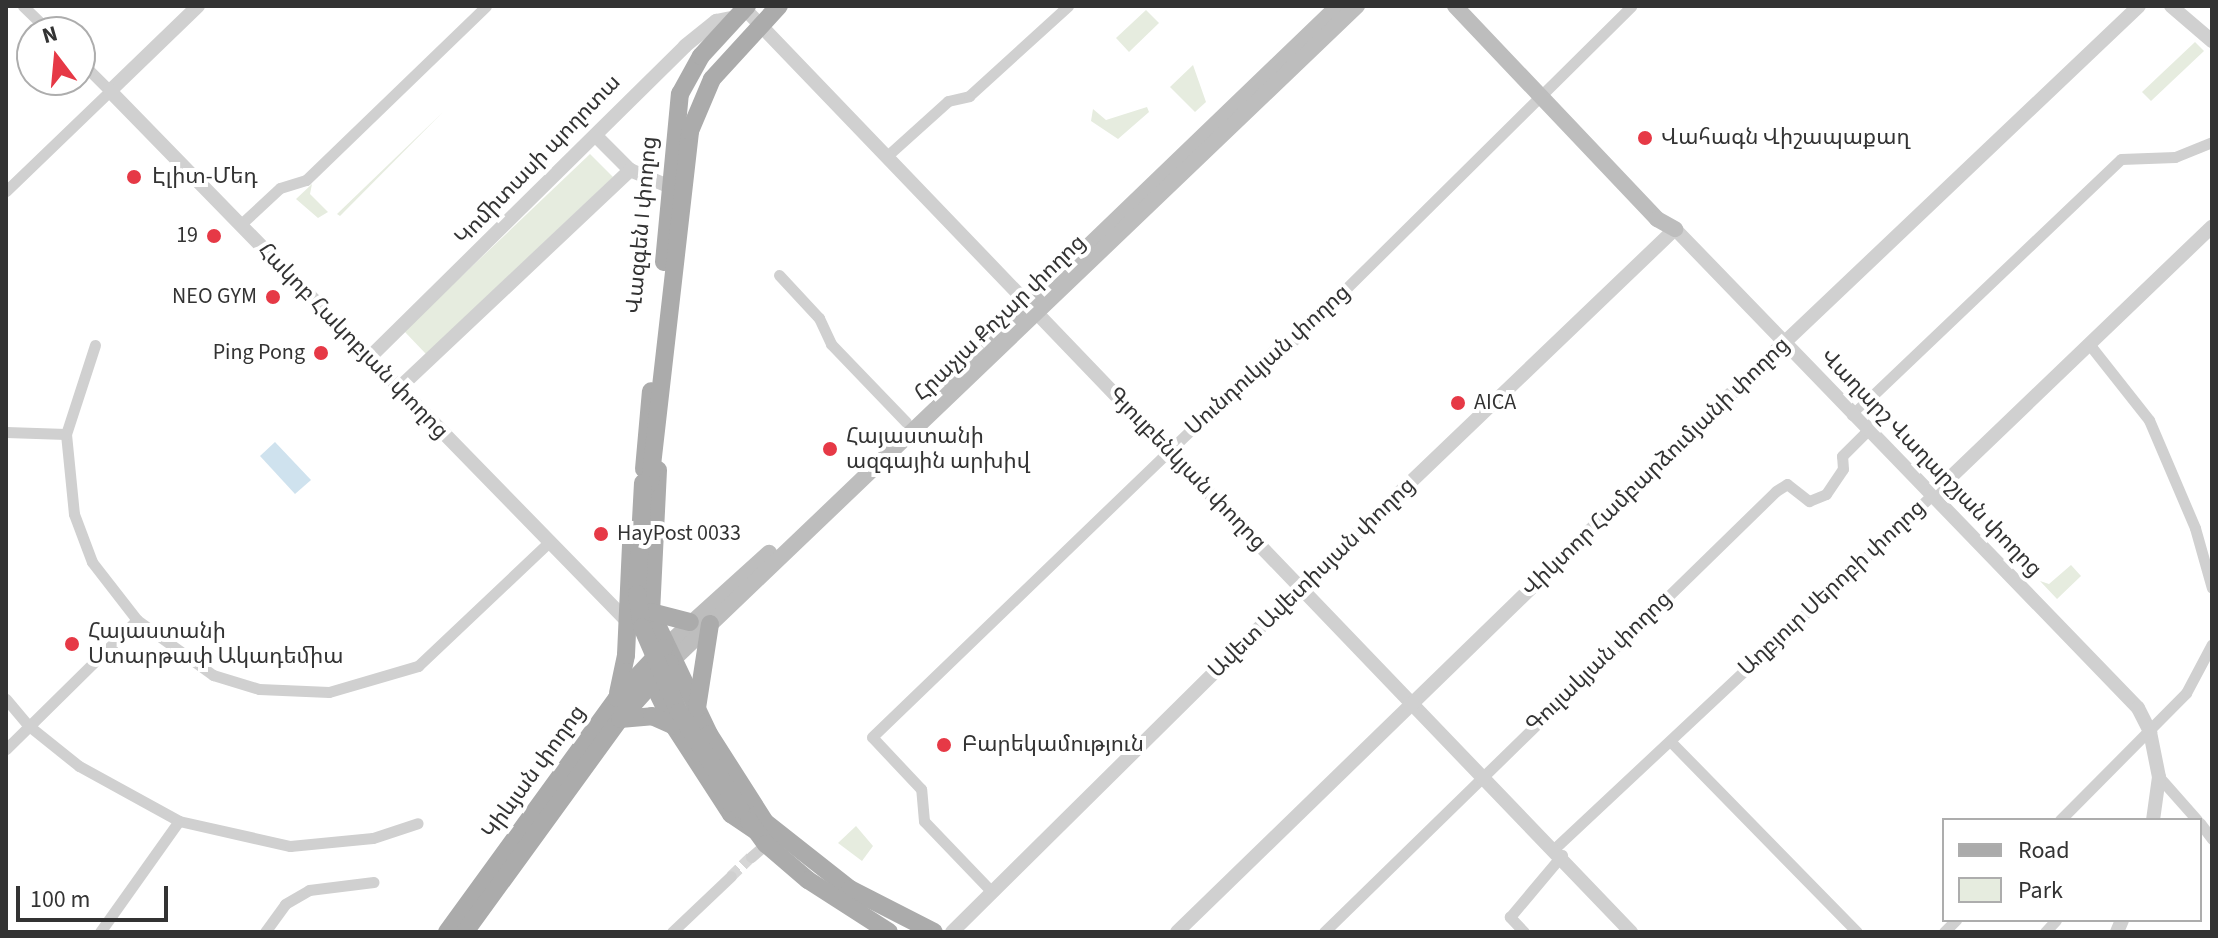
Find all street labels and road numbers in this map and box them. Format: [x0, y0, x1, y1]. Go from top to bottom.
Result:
street label: Կոմիտասի պողոտա [450, 69, 626, 251]
street label: Վազգեն I փողոց [621, 135, 663, 315]
street label: Հրաչյա Քոչար փողոց [909, 229, 1091, 407]
street label: Հակոբ Հակոբյան փողոց [252, 237, 454, 445]
street label: Սունդուկյան փողոց [1180, 279, 1356, 441]
street label: Վիկտոր Համբարձումյանի փողոց [1517, 332, 1795, 602]
street label: Վաղարշ Վաղարշյան փողոց [1815, 343, 2047, 583]
street label: Գյուլբենկյան փողոց [1102, 382, 1272, 556]
street label: Ավետ Ավետիսյան փողոց [1203, 472, 1421, 684]
street label: Աղբյուր Սերոբի փողոց [1733, 494, 1931, 682]
street label: Գուլակյան փողոց [1521, 586, 1677, 738]
street label: Կիևյան փողոց [477, 700, 591, 844]

